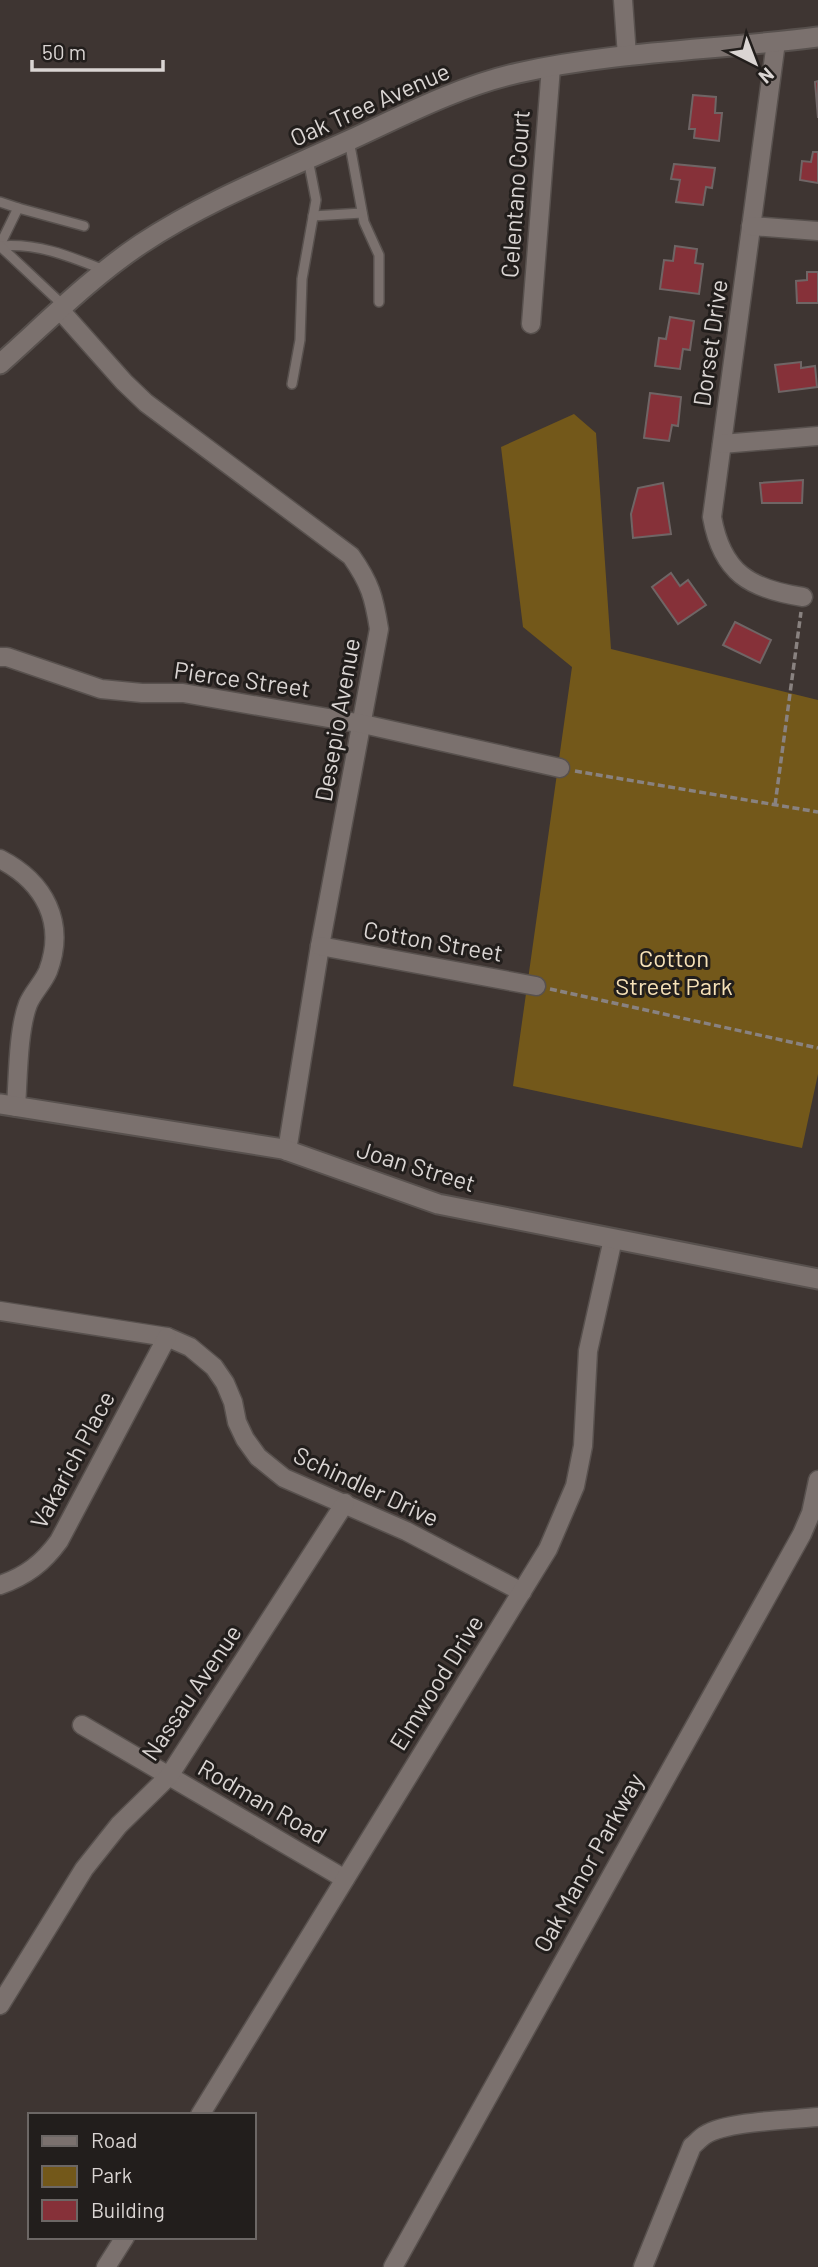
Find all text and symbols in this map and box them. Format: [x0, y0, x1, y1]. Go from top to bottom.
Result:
scale bar [32, 28, 163, 72]
north arrow [720, 28, 790, 98]
text: 50 m [42, 39, 86, 64]
street label: Oak Tree Avenue [285, 56, 454, 152]
text: N [754, 63, 779, 89]
street label: Celentano Court [494, 109, 535, 279]
street label: Dorset Drive [686, 278, 733, 408]
street label: Desepio Avenue [308, 636, 365, 804]
street label: Pierce Street [172, 655, 312, 702]
street label: Cotton Street [361, 914, 505, 967]
park label: Cotton Street Park [615, 943, 733, 1000]
street label: Joan Street [354, 1134, 479, 1197]
street label: Vakarich Place [23, 1386, 120, 1533]
street label: Schindler Drive [289, 1439, 444, 1532]
street label: Elmwood Drive [383, 1609, 489, 1755]
street label: Nassau Avenue [135, 1619, 247, 1766]
street label: Rodman Road [193, 1752, 332, 1849]
street label: Oak Manor Parkway [527, 1768, 649, 1957]
legend [28, 2113, 256, 2239]
text: Road [91, 2127, 137, 2152]
text: Park [91, 2162, 132, 2187]
text: Building [91, 2197, 165, 2222]

